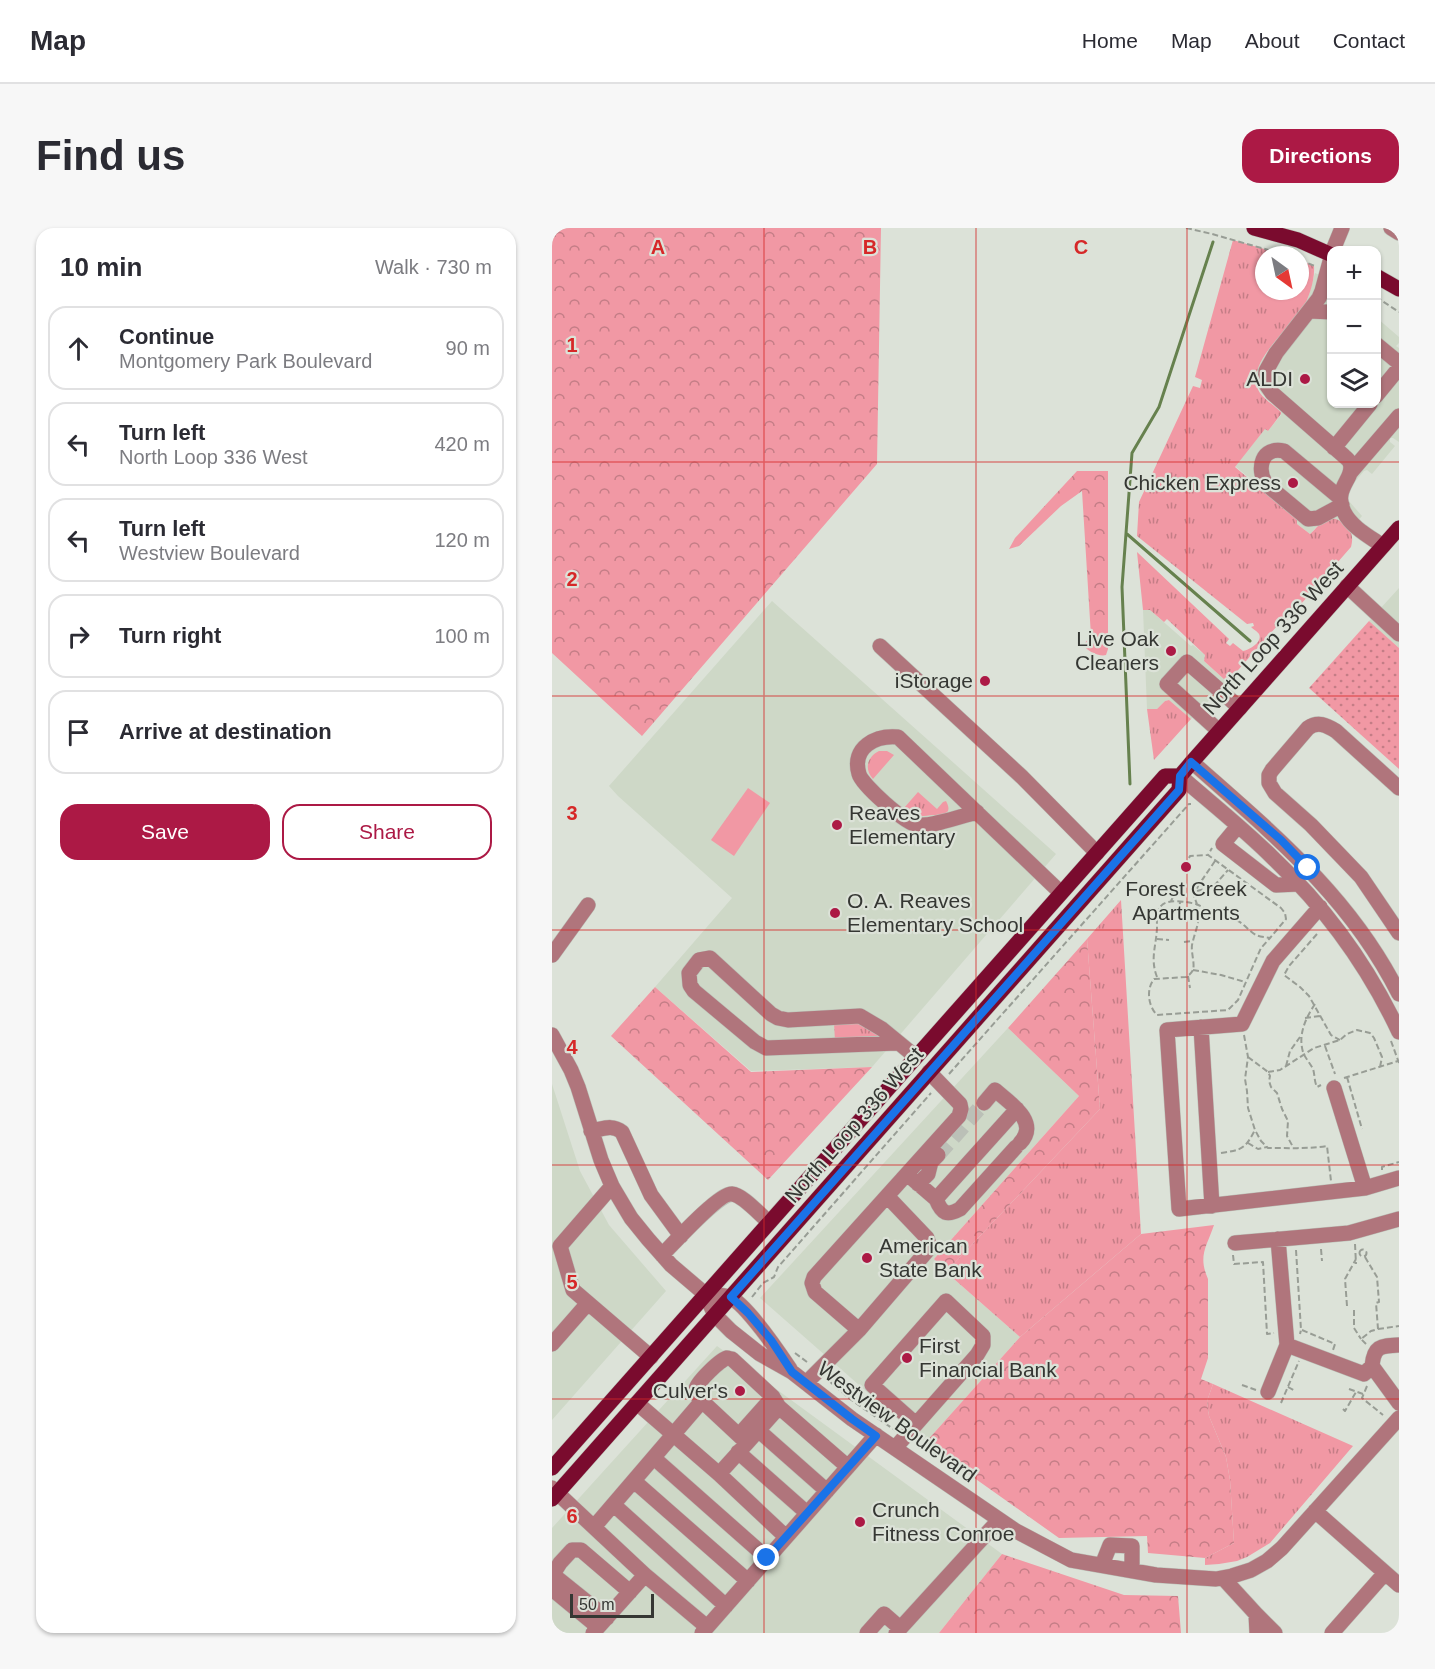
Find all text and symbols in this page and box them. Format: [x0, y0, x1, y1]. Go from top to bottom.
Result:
text: Map [30, 25, 86, 56]
text: Home [1082, 29, 1138, 52]
text: Map [1171, 29, 1212, 52]
text: About [1245, 29, 1300, 52]
text: Contact [1333, 29, 1405, 52]
button: Directions [1242, 129, 1399, 183]
text: Find us [36, 132, 185, 179]
text: A [651, 236, 665, 258]
text: B [863, 236, 877, 258]
text: C [1074, 236, 1088, 258]
north arrow [1255, 246, 1309, 300]
map controls [1327, 246, 1381, 408]
button: + [1327, 246, 1381, 300]
text: 10 min [60, 252, 142, 282]
text: Walk · 730 m [375, 256, 492, 278]
button: − [1327, 300, 1381, 354]
text: Continue [119, 324, 214, 349]
icon: ahead [62, 332, 95, 365]
text: 1 [566, 334, 578, 356]
text: 90 m [446, 337, 490, 359]
text: Montgomery Park Boulevard [119, 350, 372, 372]
button: layers [1327, 354, 1381, 408]
place label: ALDI [1246, 367, 1293, 390]
marker: ALDI [1298, 372, 1312, 386]
text: Turn left [119, 420, 205, 445]
icon: left [62, 428, 95, 461]
text: 420 m [434, 433, 490, 455]
text: North Loop 336 West [119, 446, 308, 468]
place label: Chicken Express [1123, 471, 1281, 494]
marker: Chicken Express [1286, 476, 1300, 490]
text: Turn left [119, 516, 205, 541]
icon: left [62, 524, 95, 557]
text: 120 m [434, 529, 490, 551]
text: Westview Boulevard [119, 542, 300, 564]
street label: North Loop 336 West [1198, 556, 1348, 719]
text: 2 [566, 568, 578, 590]
icon: right [62, 620, 95, 653]
text: Turn right [119, 623, 221, 648]
text: 100 m [434, 625, 490, 647]
place label: Live Oak Cleaners [1075, 627, 1159, 674]
marker: Live Oak Cleaners [1164, 644, 1178, 658]
place label: iStorage [895, 669, 973, 692]
marker: iStorage [978, 674, 992, 688]
icon: arrive [62, 716, 95, 749]
text: Arrive at destination [119, 719, 332, 744]
place label: Reaves Elementary [849, 801, 956, 848]
text: 3 [566, 802, 578, 824]
button: Save [60, 804, 270, 860]
button: Share [282, 804, 492, 860]
marker: Reaves Elementary [830, 818, 844, 832]
route start [1294, 854, 1320, 880]
marker: Forest Creek Apartments [1179, 860, 1193, 874]
place label: Forest Creek Apartments [1125, 877, 1247, 924]
place label: O. A. Reaves Elementary School [847, 889, 1023, 936]
marker: O. A. Reaves Elementary School [828, 906, 842, 920]
text: 4 [566, 1036, 578, 1058]
street label: North Loop 336 West [780, 1042, 927, 1207]
place label: American State Bank [879, 1234, 982, 1281]
marker: American State Bank [860, 1251, 874, 1265]
text: 5 [566, 1271, 578, 1293]
place label: First Financial Bank [919, 1334, 1057, 1381]
marker: First Financial Bank [900, 1351, 914, 1365]
street label: Westview Boulevard [814, 1356, 981, 1487]
place label: Culver's [653, 1379, 728, 1402]
marker: Culver's [733, 1384, 747, 1398]
place label: Crunch Fitness Conroe [872, 1498, 1014, 1545]
text: 6 [566, 1505, 578, 1527]
marker: Crunch Fitness Conroe [853, 1515, 867, 1529]
route end [753, 1544, 779, 1570]
scale bar [570, 1591, 654, 1618]
text: 50 m [579, 1596, 615, 1613]

